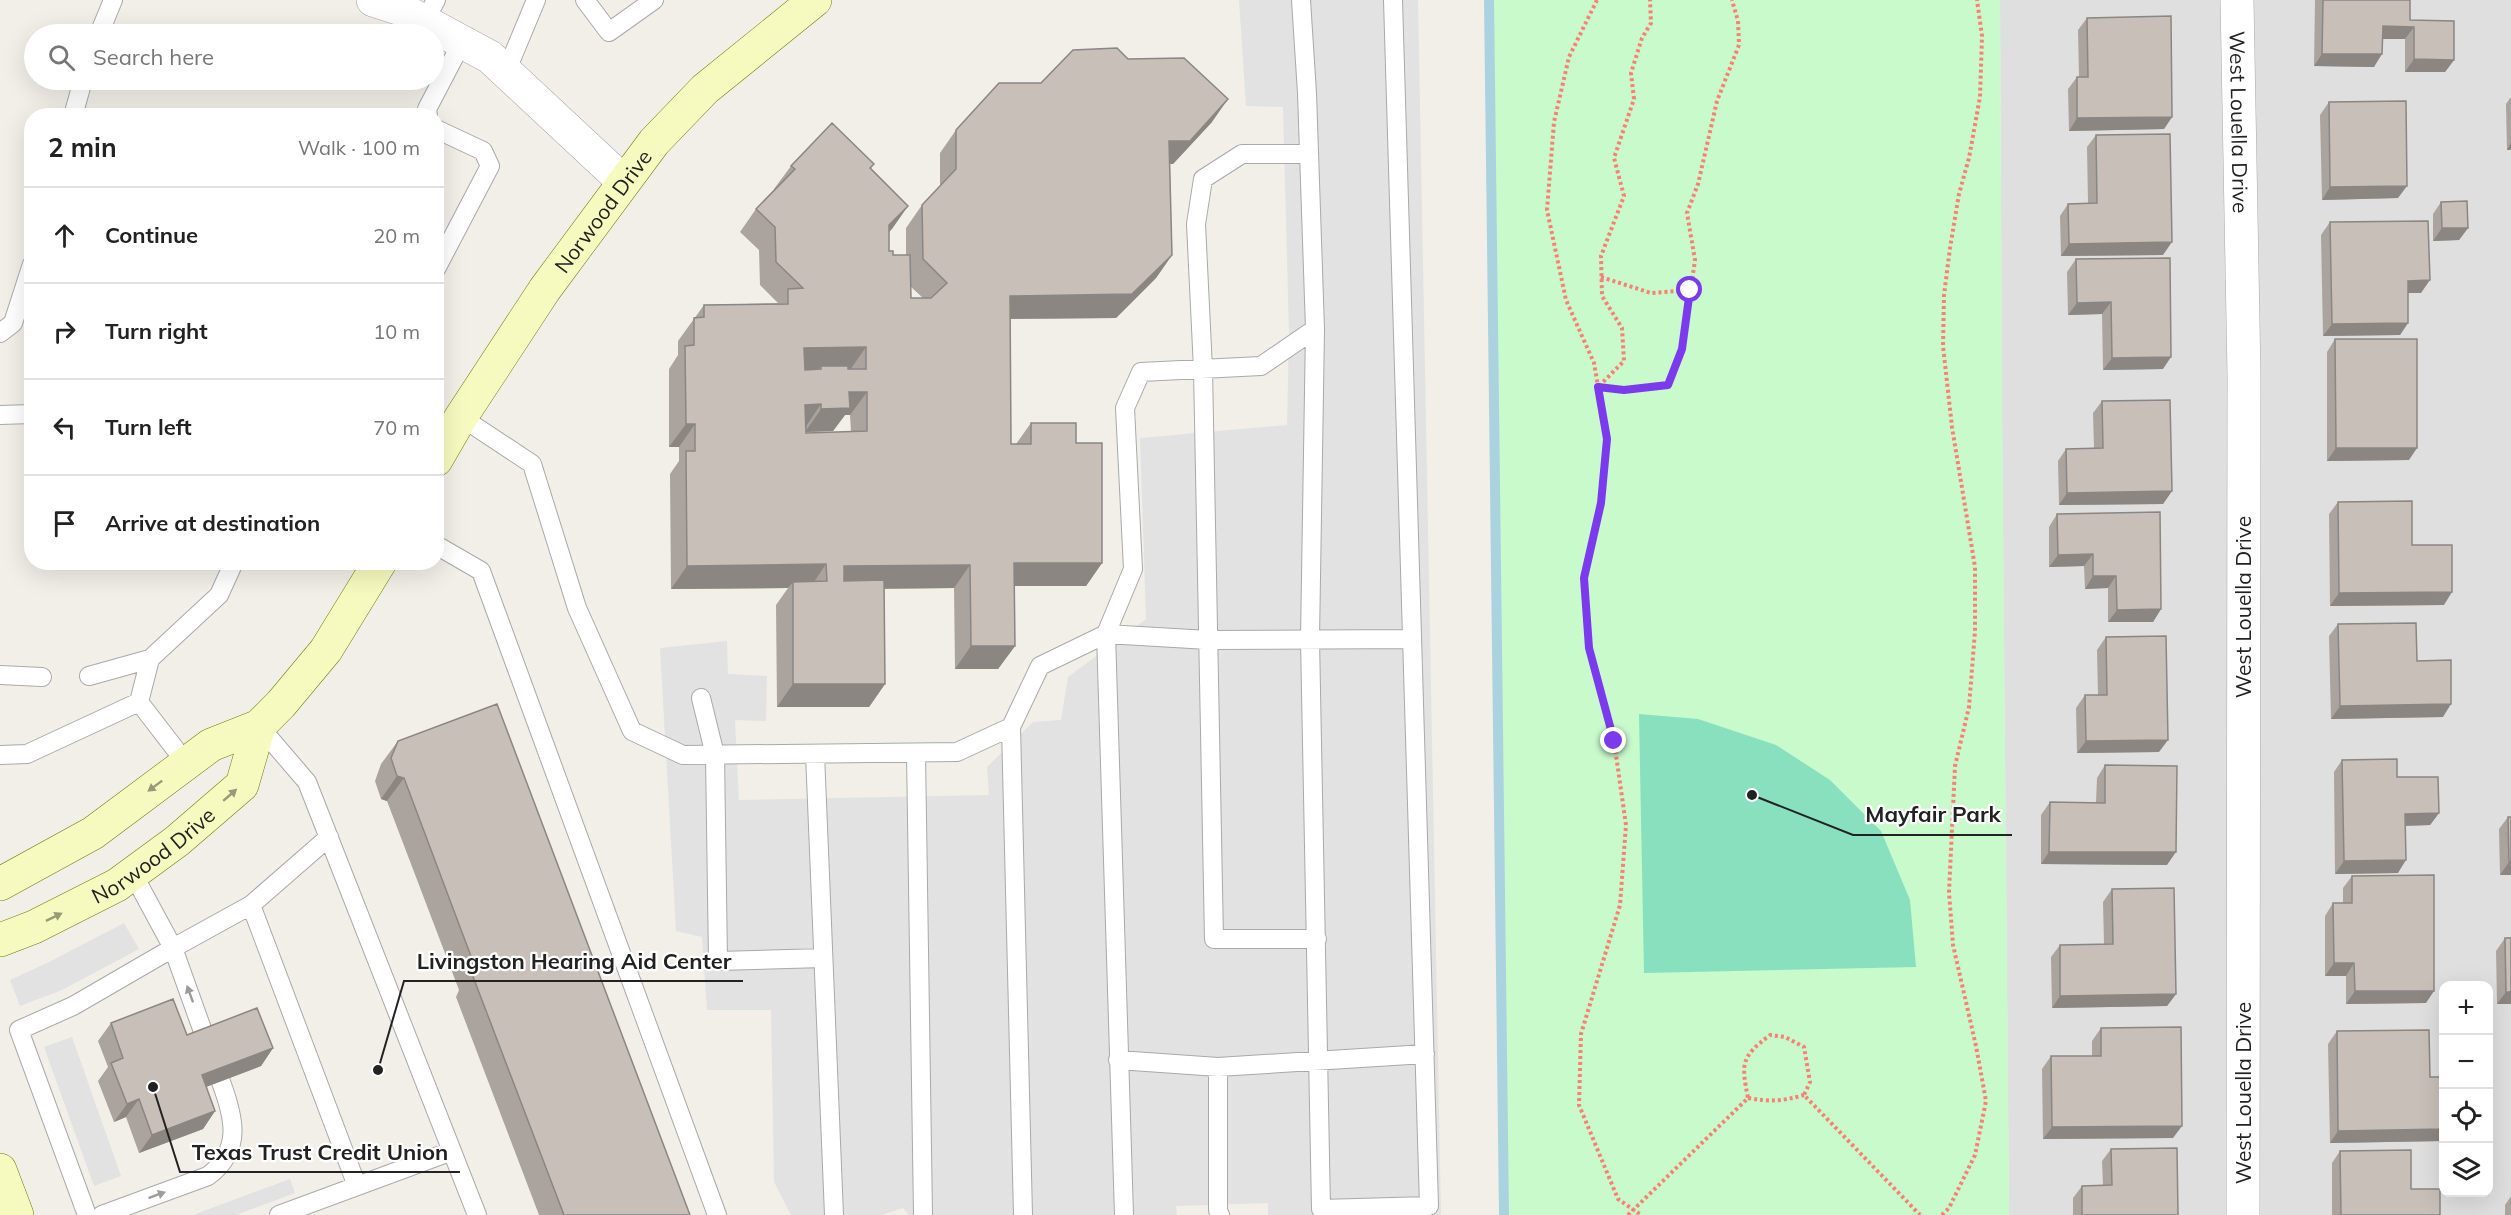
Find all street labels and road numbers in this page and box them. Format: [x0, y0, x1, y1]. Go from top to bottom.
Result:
street label: West Louella Drive [2225, 31, 2254, 213]
street label: Norwood Drive [549, 144, 657, 278]
street label: West Louella Drive [2230, 516, 2256, 698]
street label: Norwood Drive [87, 801, 220, 909]
street label: West Louella Drive [2230, 1002, 2256, 1184]

